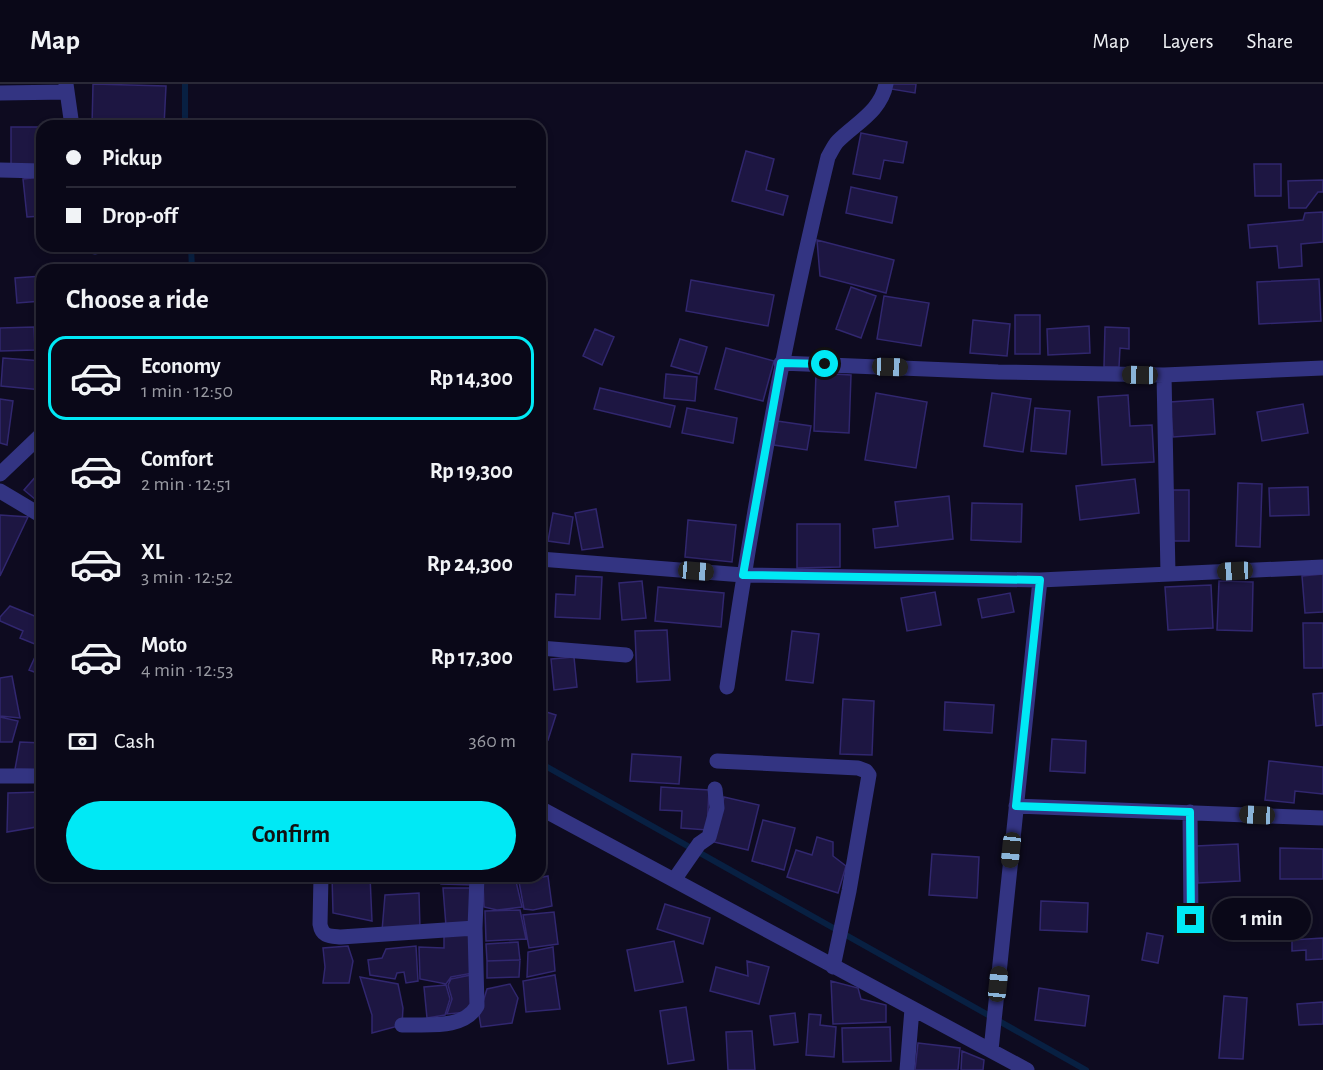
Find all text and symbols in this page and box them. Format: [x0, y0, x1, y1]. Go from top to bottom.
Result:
text: Map [30, 27, 80, 55]
text: Map [1093, 31, 1129, 52]
text: Layers [1162, 31, 1213, 52]
text: Share [1246, 31, 1293, 52]
text: Pickup [102, 147, 162, 169]
text: Drop-off [102, 205, 178, 227]
text: Choose a ride [66, 286, 209, 313]
route start [811, 350, 838, 377]
icon: car [69, 351, 123, 405]
text: Economy [141, 355, 221, 377]
car [872, 357, 908, 377]
car [1122, 366, 1158, 384]
text: Rp 14,300 [429, 367, 513, 389]
text: 1 min · 12:50 [141, 381, 233, 401]
icon: car [69, 444, 123, 498]
text: Comfort [141, 448, 213, 470]
text: Rp 19,300 [430, 460, 513, 482]
text: 2 min · 12:51 [141, 474, 232, 494]
icon: car [69, 537, 123, 591]
text: XL [141, 541, 164, 563]
text: Rp 24,300 [427, 553, 513, 575]
car [677, 560, 715, 582]
car [1217, 561, 1253, 581]
text: 3 min · 12:52 [141, 567, 233, 587]
icon: car [69, 630, 123, 684]
text: Moto [141, 634, 187, 656]
text: Rp 17,300 [431, 646, 513, 668]
text: 4 min · 12:53 [141, 660, 233, 680]
icon: cash [66, 725, 99, 758]
text: Cash [114, 730, 155, 752]
text: 360 m [469, 731, 516, 751]
button: Confirm [66, 801, 516, 870]
car [1239, 805, 1275, 825]
car [1000, 831, 1022, 869]
callout: 1 min [1212, 899, 1311, 941]
route end [1177, 906, 1204, 933]
text: 1 min [1240, 909, 1283, 929]
car [987, 965, 1009, 1003]

